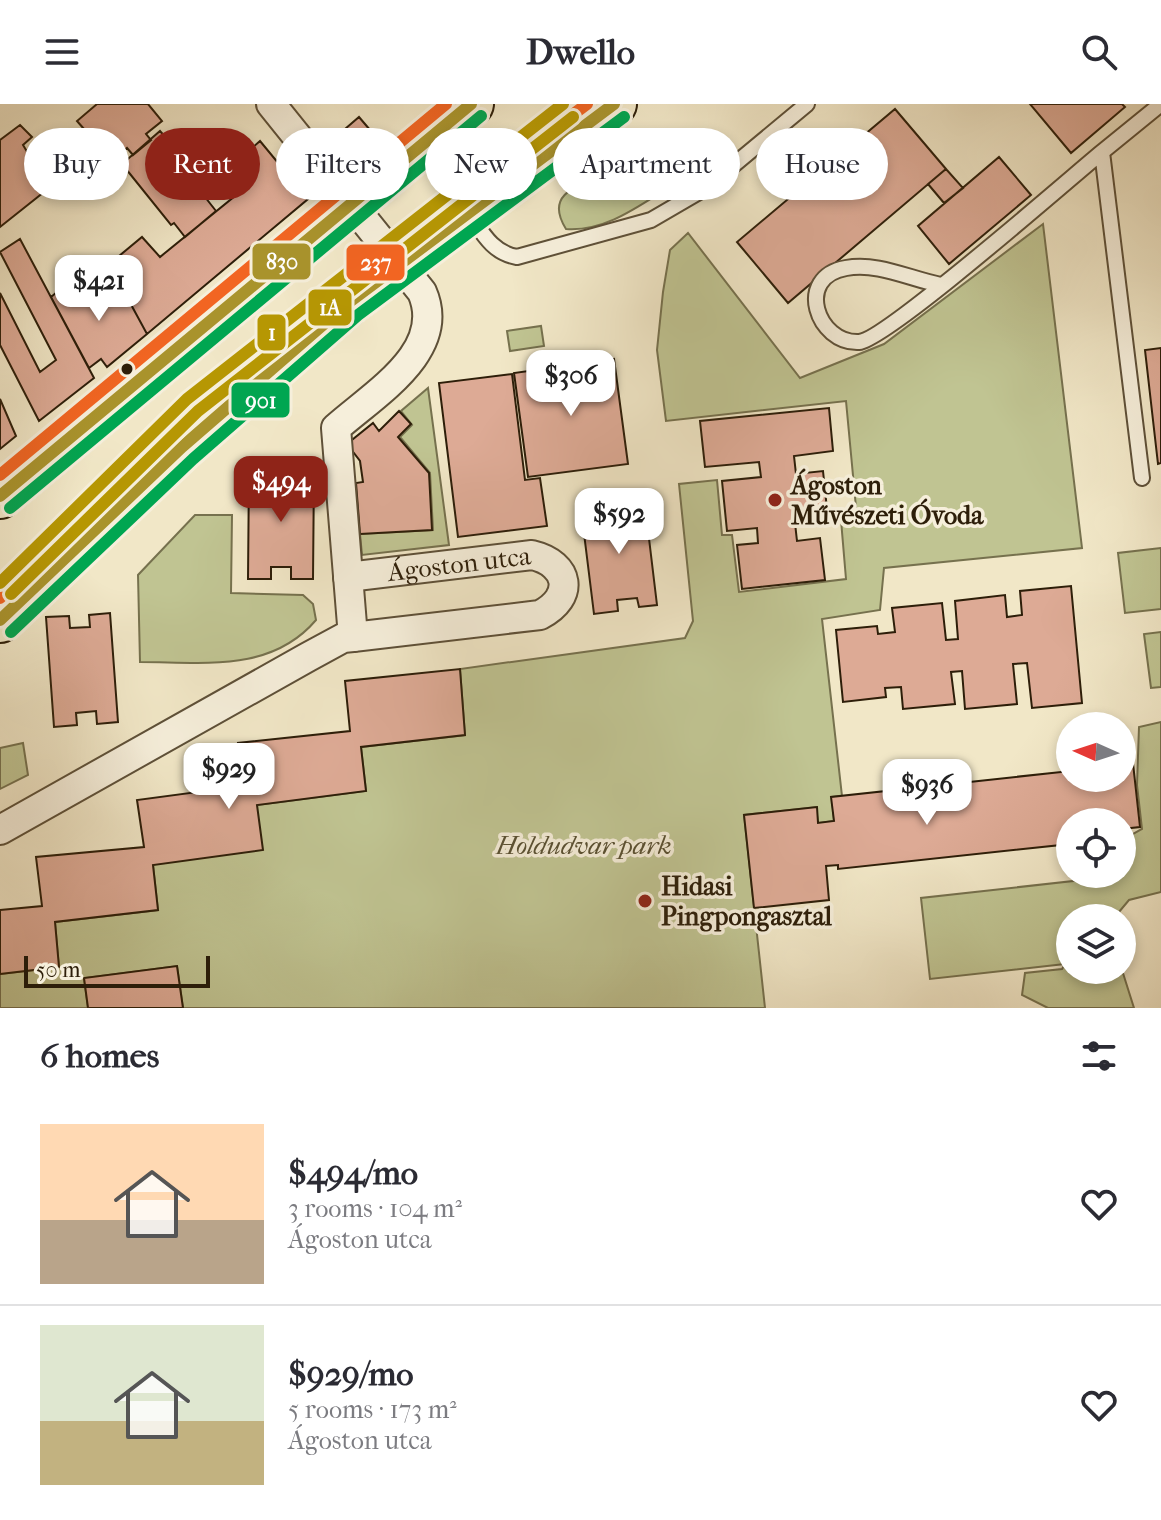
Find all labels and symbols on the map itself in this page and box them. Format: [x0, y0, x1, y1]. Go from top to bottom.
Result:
line badge: 830 [251, 242, 312, 281]
line badge: 237 [345, 243, 406, 282]
text: 830 [266, 249, 298, 275]
text: 237 [361, 250, 392, 276]
pin: $421 [52, 255, 146, 323]
line badge: 1A [307, 288, 353, 327]
text: 1A [319, 295, 342, 321]
line badge: 1 [256, 313, 287, 352]
text: 1 [268, 320, 276, 346]
pin: $306 [524, 350, 618, 418]
unlabelled marker [119, 361, 135, 377]
line badge: 901 [230, 381, 291, 419]
text: 901 [244, 388, 277, 414]
pin: $494 [234, 456, 328, 524]
place label: Ágoston Művészeti Óvoda [789, 468, 984, 531]
pin: $592 [572, 488, 666, 556]
marker: Ágoston Művészeti Óvoda [766, 491, 784, 509]
street label: Ágoston utca [385, 540, 533, 588]
north arrow [1056, 712, 1136, 792]
pin: $929 [182, 743, 276, 811]
pin: $936 [880, 759, 974, 827]
park label: Holdudvar park [495, 830, 672, 861]
place label: Hidasi Pingpongasztal [661, 871, 833, 932]
marker: Hidasi Pingpongasztal [636, 892, 654, 910]
scale bar [24, 952, 210, 988]

